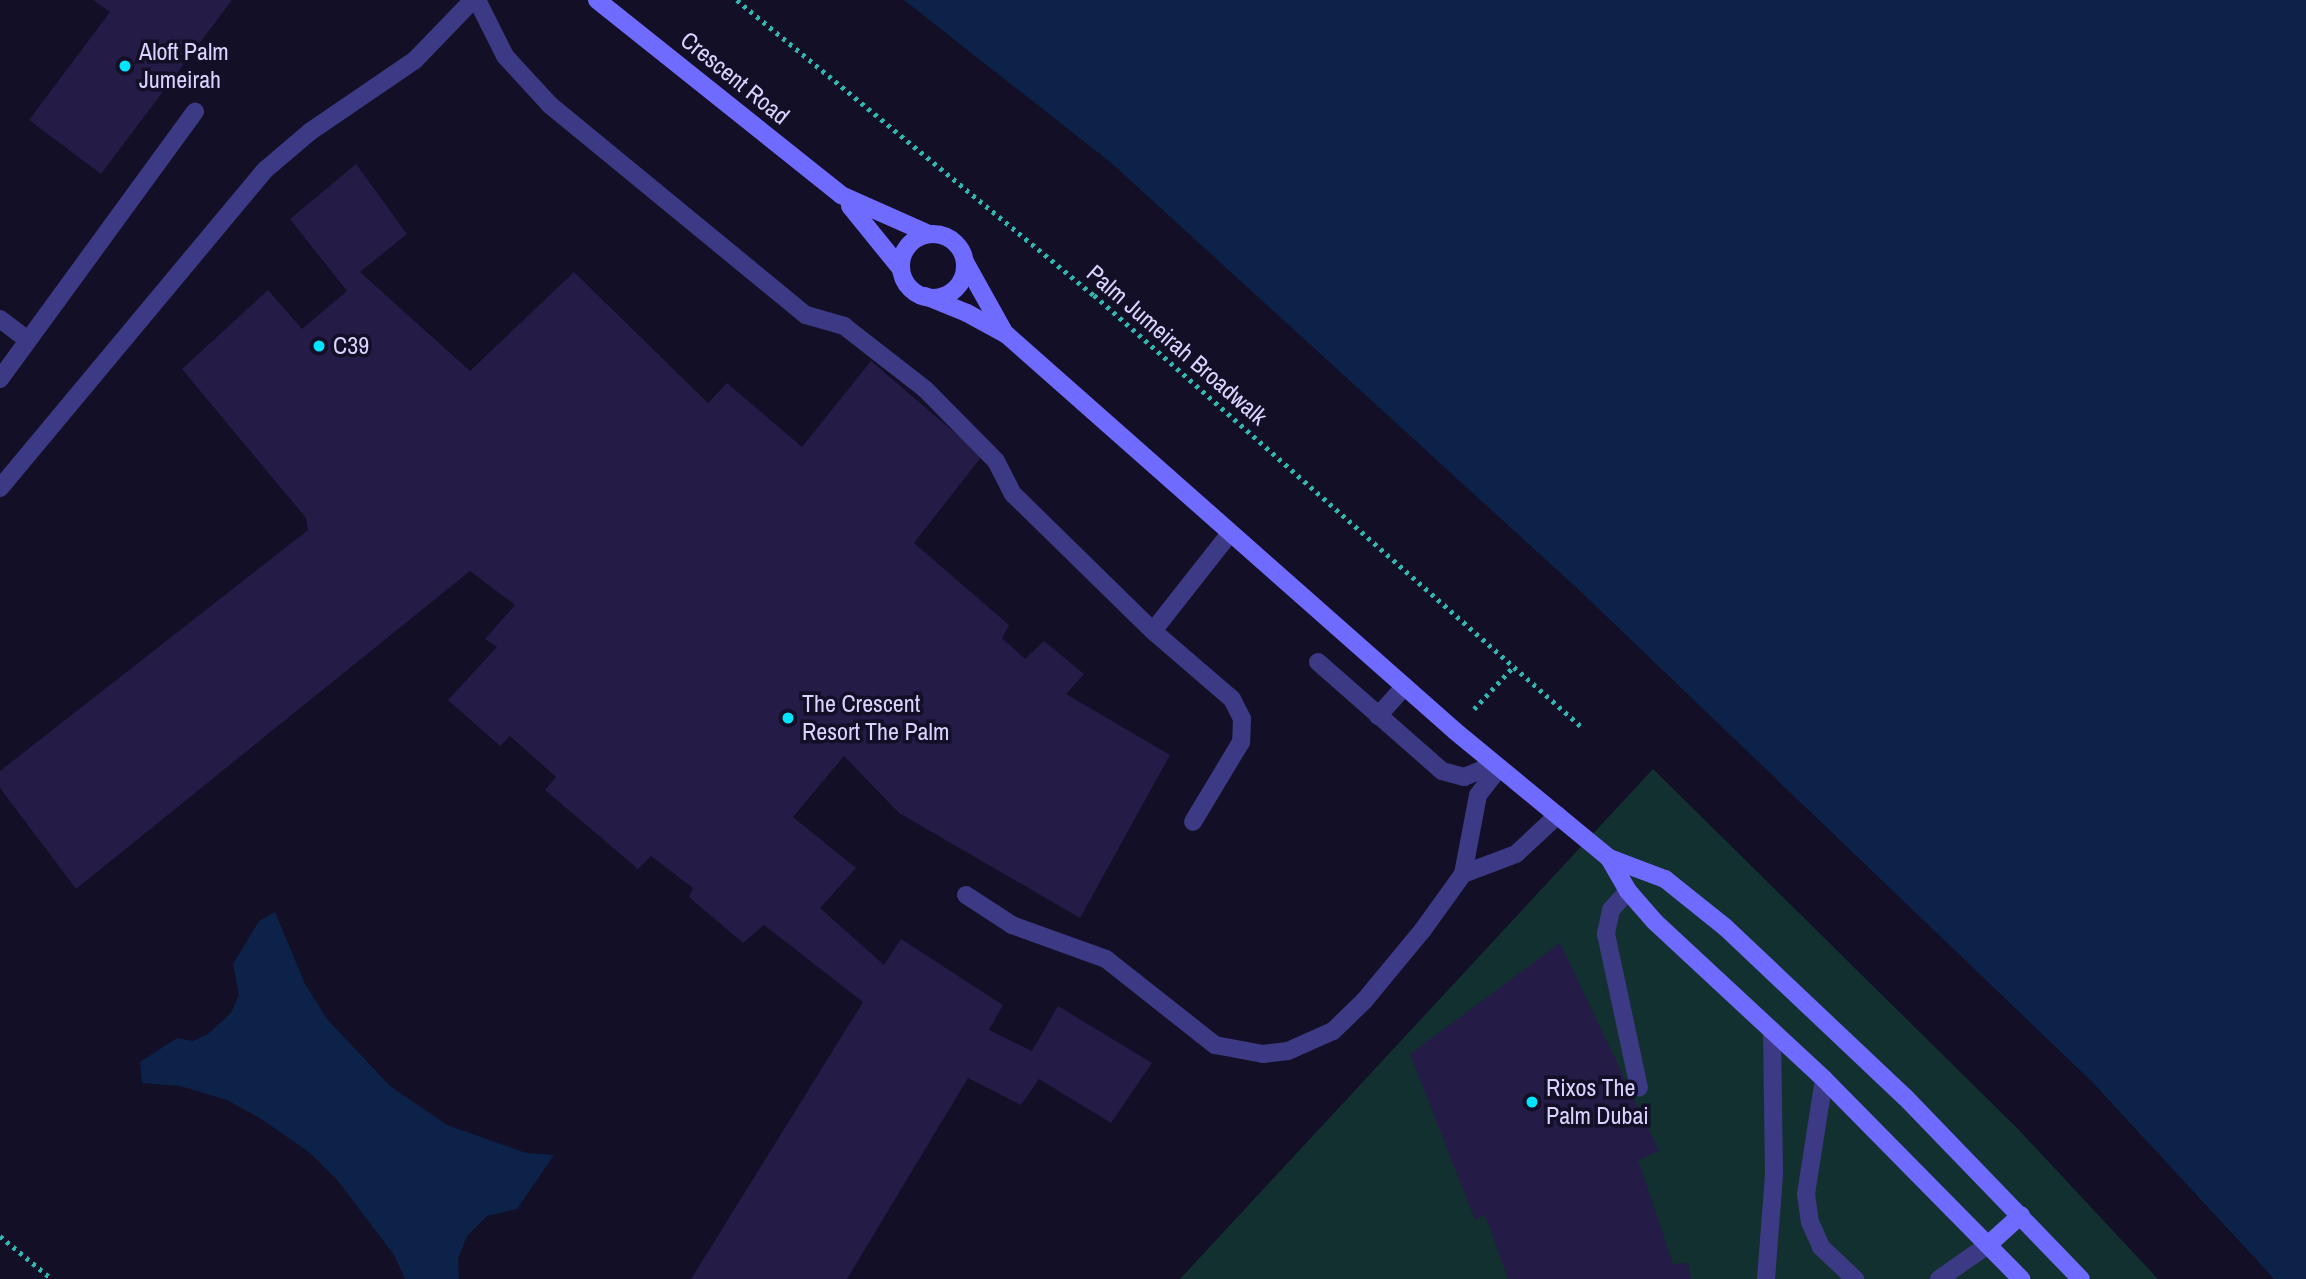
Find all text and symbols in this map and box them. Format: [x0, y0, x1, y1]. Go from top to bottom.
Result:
street label: Crescent Road [675, 26, 795, 130]
place label: Aloft Palm Jumeirah [139, 38, 229, 94]
marker: Aloft Palm Jumeirah [117, 58, 133, 74]
street label: Palm Jumeirah Broadwalk [1081, 259, 1273, 431]
place label: C39 [333, 332, 369, 360]
marker: C39 [311, 338, 327, 354]
place label: The Crescent Resort The Palm [802, 690, 950, 746]
marker: The Crescent Resort The Palm [780, 710, 796, 726]
place label: Rixos The Palm Dubai [1546, 1074, 1649, 1130]
marker: Rixos The Palm Dubai [1524, 1094, 1540, 1110]

